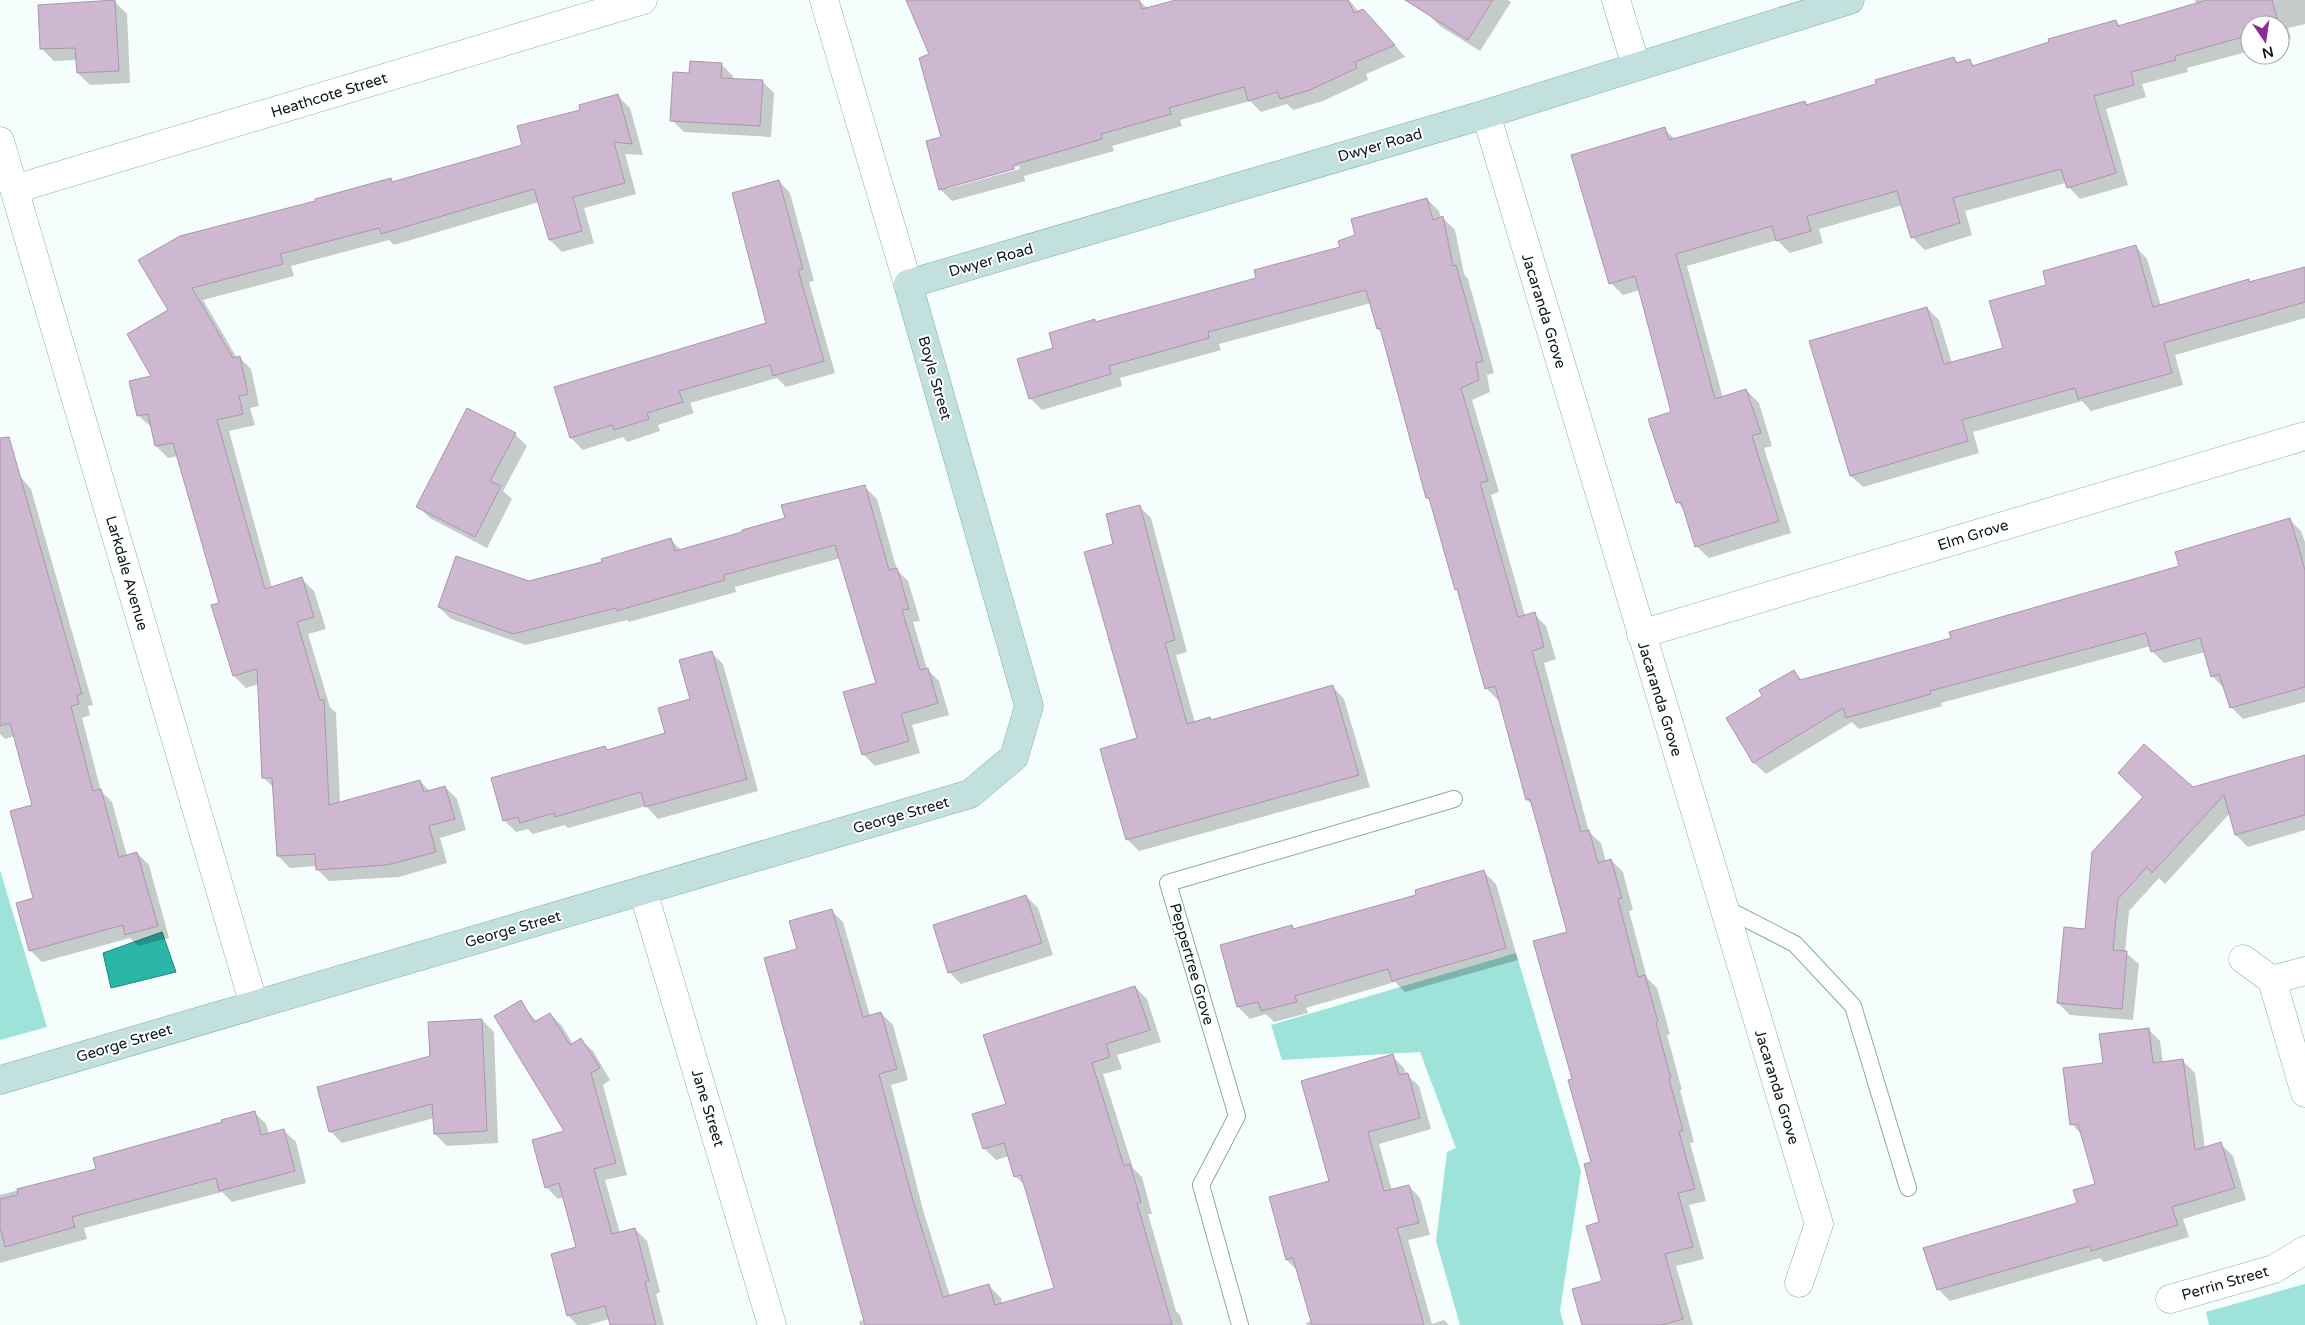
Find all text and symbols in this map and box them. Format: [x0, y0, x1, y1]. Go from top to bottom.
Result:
north arrow [2240, 15, 2290, 65]
text: N [2260, 43, 2275, 62]
street label: Heathcote Street [269, 69, 390, 121]
street label: Dwyer Road [1336, 124, 1424, 166]
street label: Dwyer Road [947, 239, 1035, 281]
street label: Jacaranda Grove [1518, 251, 1570, 371]
street label: Boyle Street [914, 334, 956, 422]
street label: Larkdale Avenue [102, 514, 152, 632]
street label: Elm Grove [1935, 516, 2011, 554]
street label: Jacaranda Grove [1634, 639, 1686, 759]
street label: George Street [851, 793, 951, 837]
street label: Peppertree Grove [1166, 901, 1218, 1027]
street label: George Street [463, 907, 563, 951]
street label: George Street [74, 1020, 174, 1066]
street label: Jacaranda Grove [1751, 1027, 1803, 1147]
street label: Jane Street [688, 1067, 728, 1149]
street label: Perrin Street [2180, 1262, 2271, 1304]

